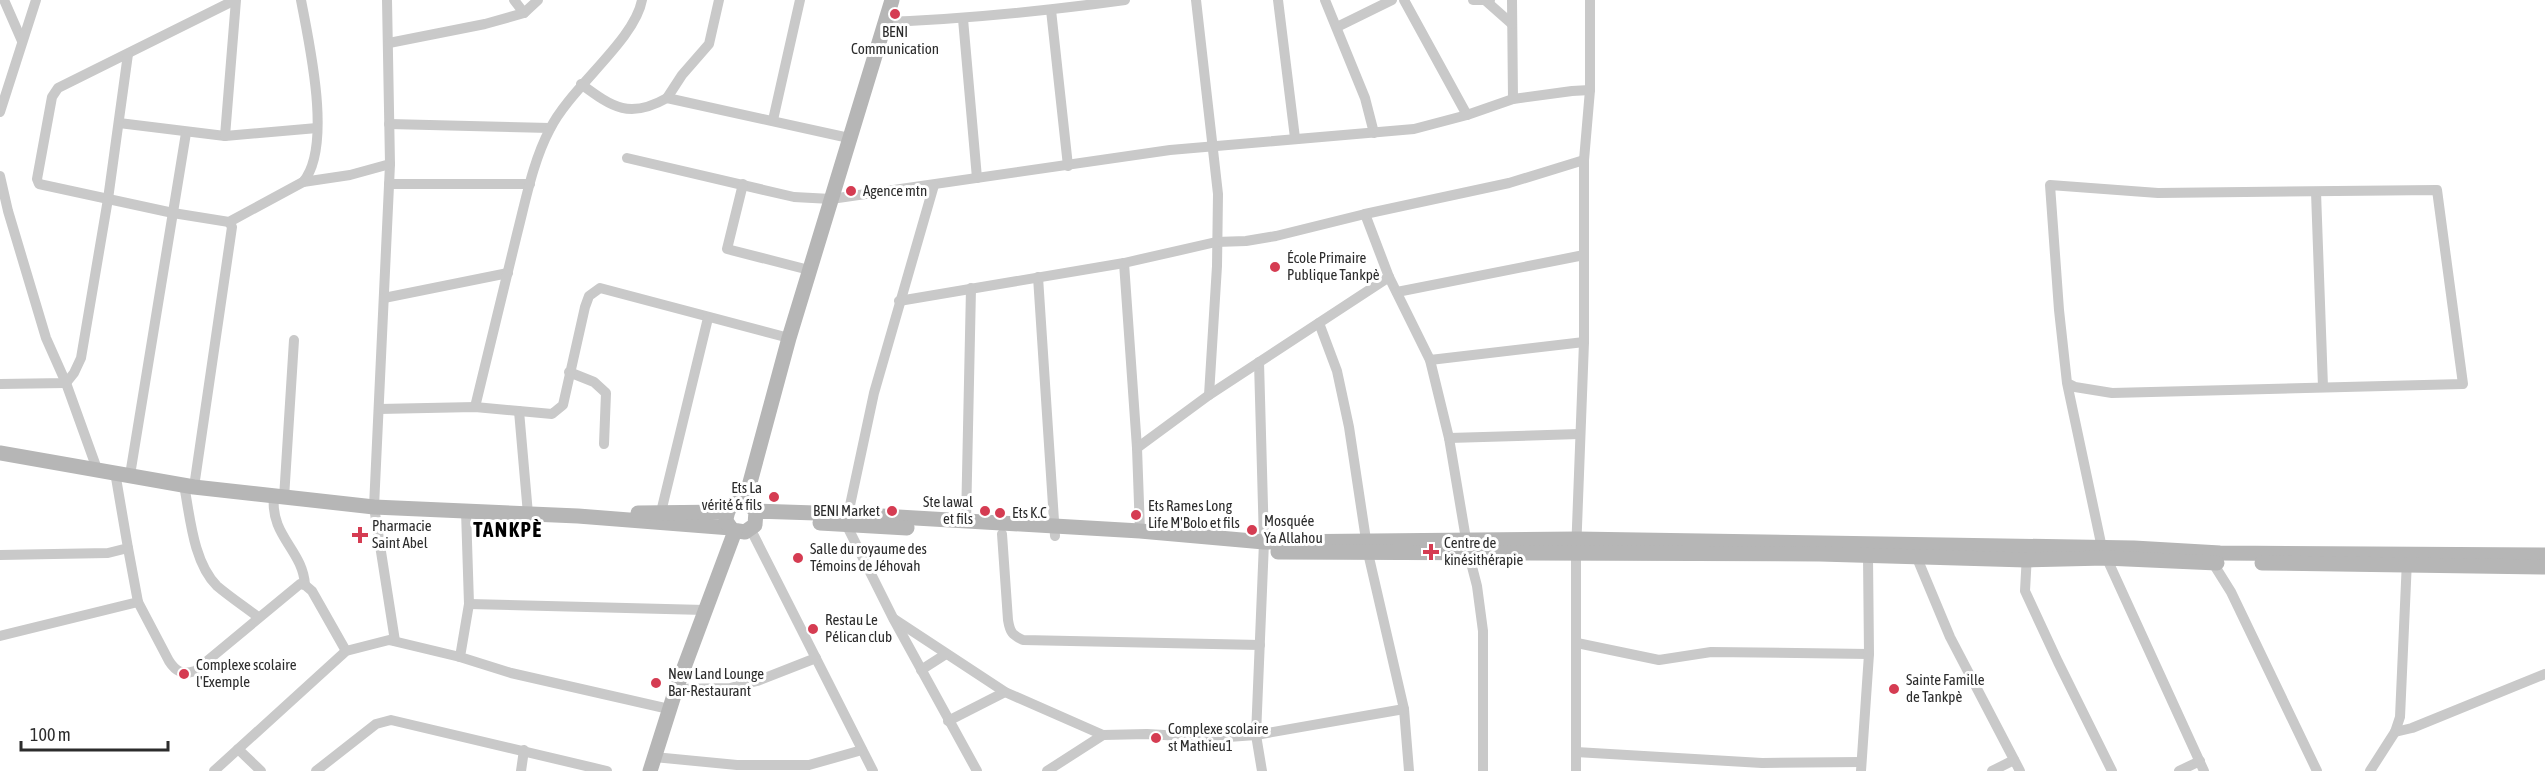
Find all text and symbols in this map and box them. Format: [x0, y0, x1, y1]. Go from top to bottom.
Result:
marker: BENI Communication [888, 7, 902, 21]
place label: BENI Communication [851, 23, 939, 57]
place label: Agence mtn [863, 182, 927, 199]
marker: Agence mtn [844, 184, 858, 198]
place label: École Primaire Publique Tankpè [1287, 249, 1380, 283]
marker: École Primaire Publique Tankpè [1268, 260, 1282, 274]
place label: Ets La vérité & fils [702, 479, 762, 513]
marker: Ets La vérité & fils [767, 490, 781, 504]
place label: Ste lawal et fils [923, 493, 973, 527]
place label: Ets Rames Long Life M'Bolo et fils [1148, 497, 1240, 531]
place label: BENI Market [813, 502, 880, 519]
marker: BENI Market [885, 504, 899, 518]
marker: Ste lawal et fils [978, 504, 992, 518]
place label: Ets K.C [1012, 504, 1047, 521]
marker: Ets K.C [993, 506, 1007, 520]
marker: Ets Rames Long Life M'Bolo et fils [1129, 508, 1143, 522]
place label: Mosquée Ya Allahou [1264, 512, 1323, 546]
place label: Pharmacie Saint Abel [372, 517, 432, 551]
district label: TANKPÈ [473, 517, 543, 541]
marker: Mosquée Ya Allahou [1245, 523, 1259, 537]
marker: Pharmacie Saint Abel [353, 528, 367, 542]
place label: Centre de kinésithérapie [1444, 534, 1523, 568]
place label: Salle du royaume des Témoins de Jéhovah [810, 540, 927, 574]
marker: Centre de kinésithérapie [1422, 543, 1440, 561]
marker: Salle du royaume des Témoins de Jéhovah [791, 551, 805, 565]
place label: Restau Le Pélican club [825, 611, 892, 645]
marker: Restau Le Pélican club [806, 622, 820, 636]
place label: Complexe scolaire l'Exemple [196, 656, 297, 690]
place label: New Land Lounge Bar-Restaurant [668, 665, 764, 699]
marker: Complexe scolaire l'Exemple [177, 667, 191, 681]
place label: Sainte Famille de Tankpè [1906, 671, 1985, 705]
marker: New Land Lounge Bar-Restaurant [649, 676, 663, 690]
marker: Sainte Famille de Tankpè [1887, 682, 1901, 696]
scale bar [21, 714, 168, 752]
place label: Complexe scolaire st Mathieu1 [1168, 720, 1269, 754]
text: 100 m [30, 724, 71, 745]
marker: Complexe scolaire st Mathieu1 [1149, 731, 1163, 745]

